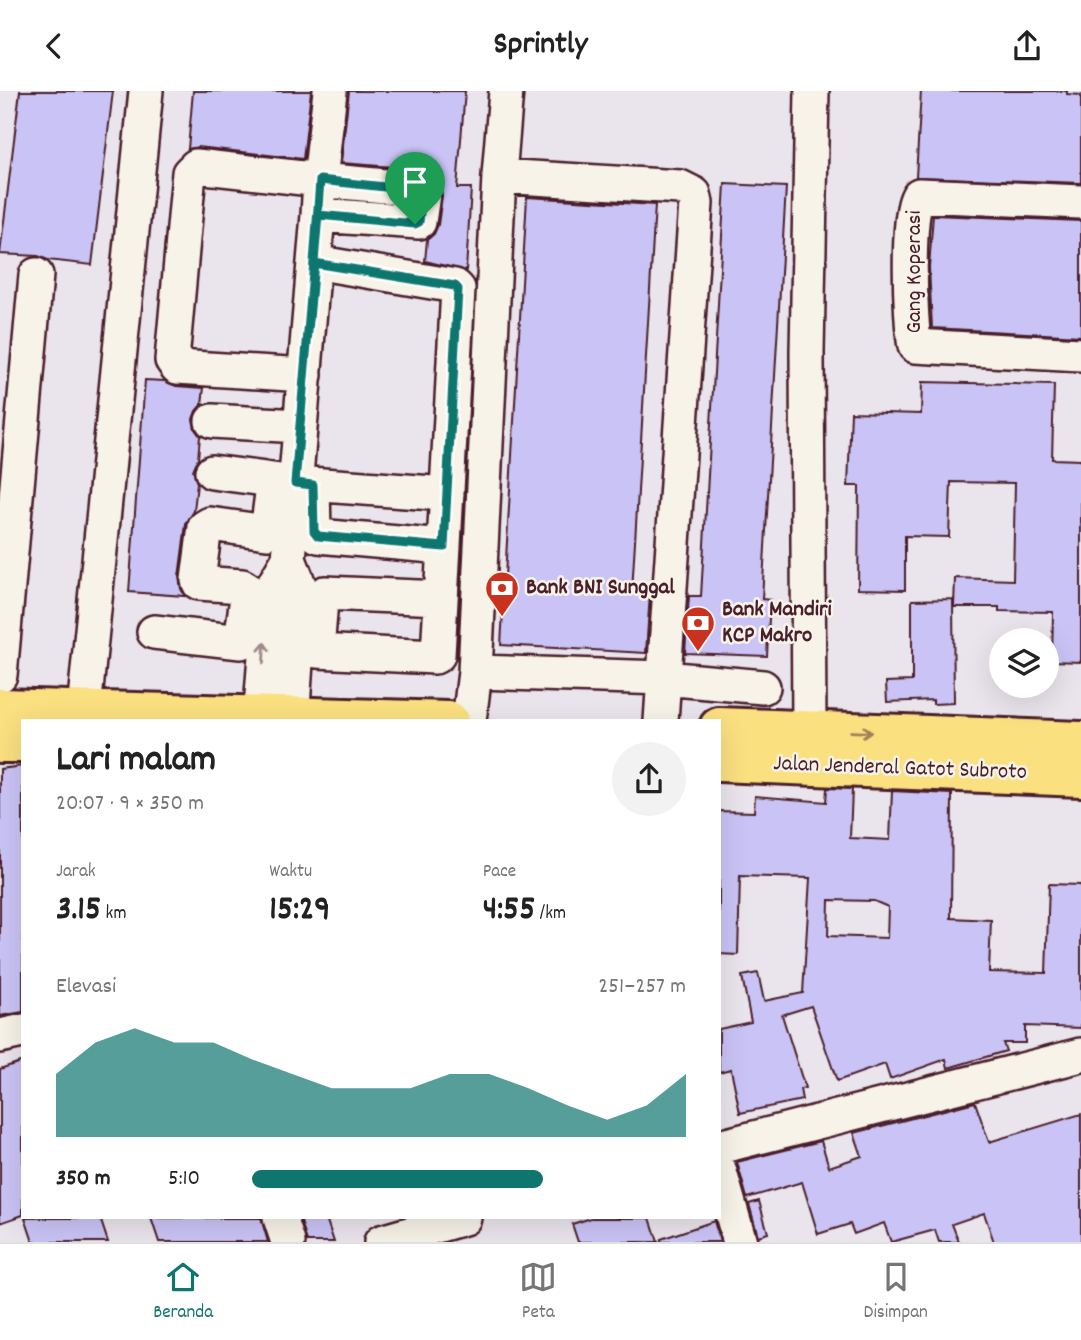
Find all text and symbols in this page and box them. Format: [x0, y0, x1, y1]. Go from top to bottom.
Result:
text: Sprintly [494, 23, 587, 69]
icon: back [35, 27, 73, 65]
icon: share [1008, 27, 1046, 65]
pin [385, 152, 445, 224]
icon: arrive [396, 163, 434, 201]
street label: Gang Koperasi [899, 210, 932, 334]
bank icon: Bank BNI Sunggal [483, 569, 521, 618]
place label: Bank BNI Sunggal [526, 572, 675, 605]
place label: Bank Mandiri KCP Makro [722, 594, 832, 653]
bank icon: Bank Mandiri KCP Makro [679, 604, 717, 653]
map controls [989, 628, 1059, 698]
button: layers [989, 628, 1059, 698]
one-way arrow [258, 642, 271, 665]
one-way arrow [849, 726, 872, 739]
text: Lari malam [56, 734, 216, 789]
button: share [612, 742, 686, 816]
street label: Jalan Jenderal Gatot Subroto [773, 748, 1027, 790]
text: 20:07 · 9 × 350 m [56, 788, 204, 821]
text: Jarak [56, 859, 96, 886]
text: Waktu [269, 859, 312, 886]
text: Pace [483, 859, 516, 886]
text: 3.15 [56, 886, 101, 936]
text: 15:29 [269, 886, 330, 936]
text: 4:55 [483, 886, 535, 936]
text: km [101, 901, 126, 928]
text: /km [535, 901, 566, 928]
text: Elevasi [56, 971, 116, 1004]
text: 251–257 m [598, 971, 686, 1004]
text: 350 m [56, 1163, 110, 1196]
text: 5:10 [168, 1163, 200, 1196]
tab: Beranda [153, 1258, 213, 1327]
tab: Peta [519, 1258, 557, 1327]
tab: Disimpan [864, 1258, 928, 1327]

